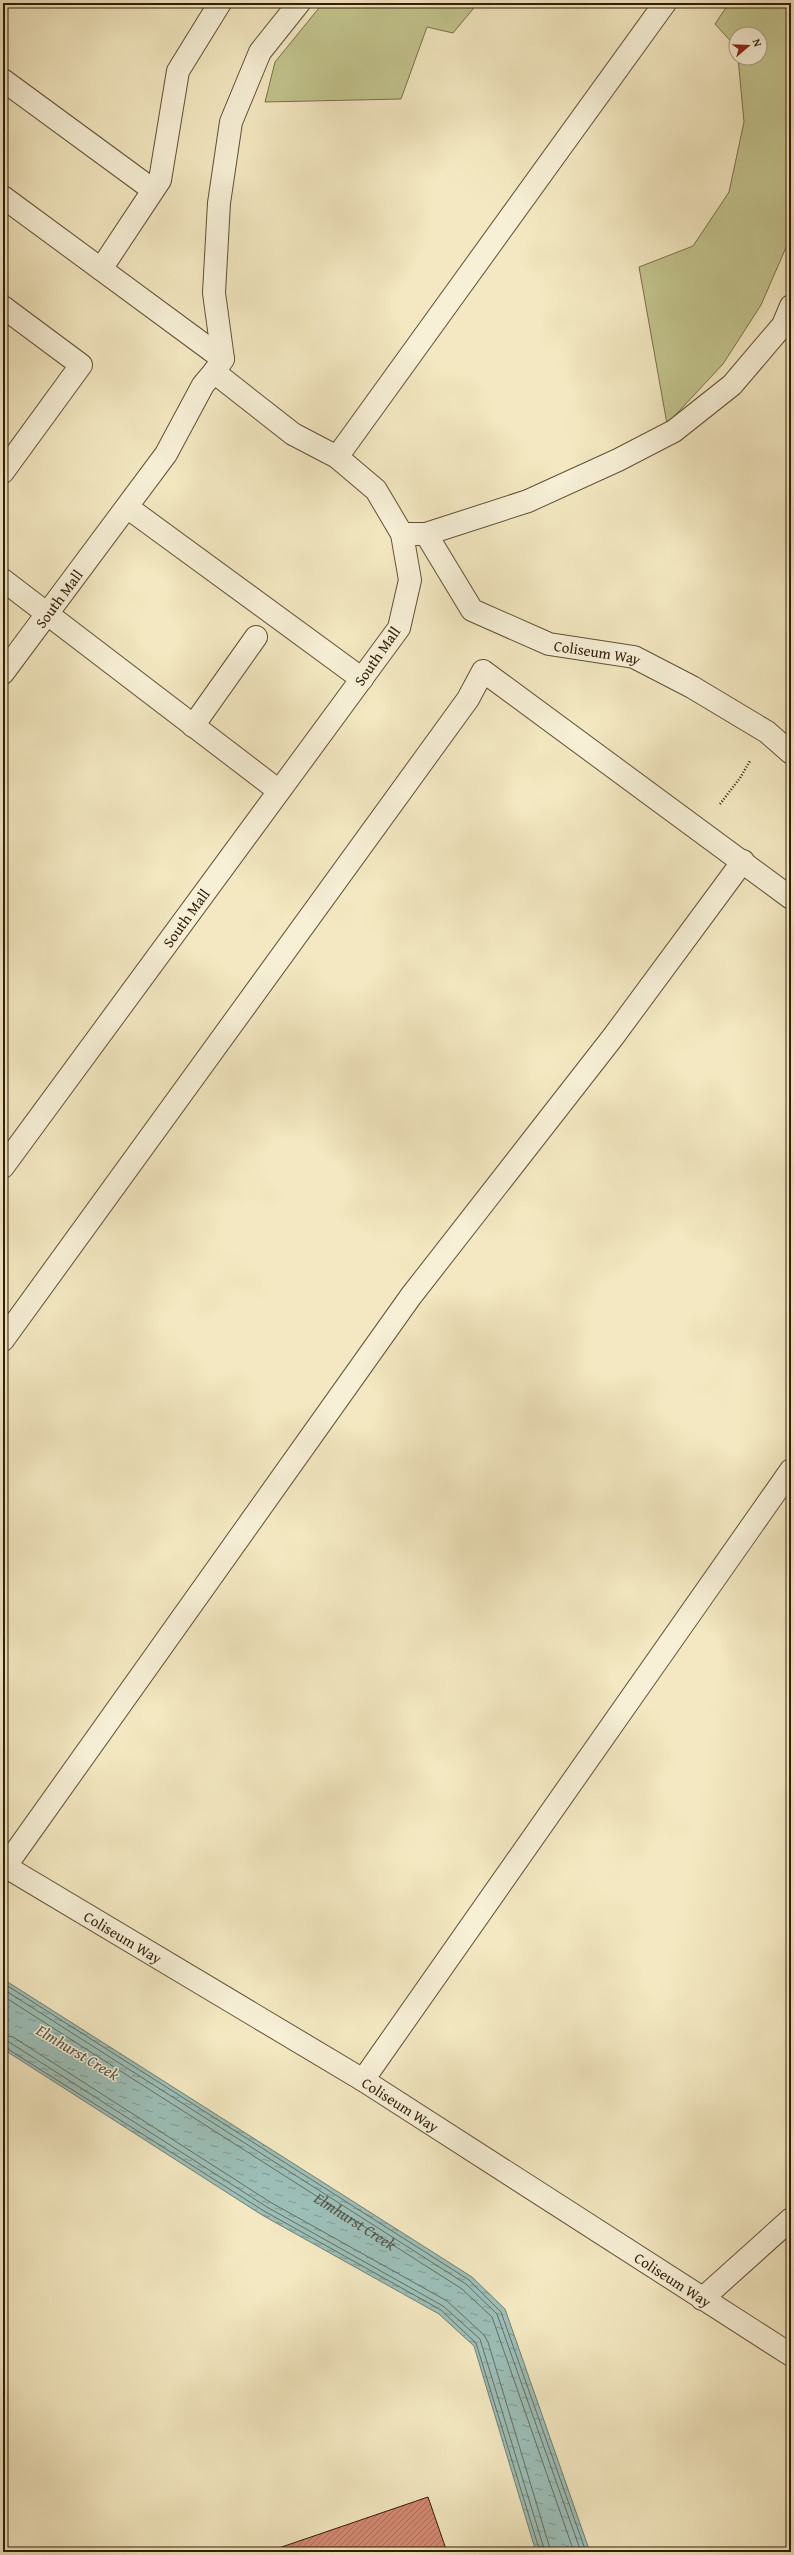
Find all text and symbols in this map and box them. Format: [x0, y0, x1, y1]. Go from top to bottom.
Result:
north arrow [728, 26, 768, 66]
text: N [749, 37, 766, 49]
street label: South Mall [30, 565, 87, 632]
street label: South Mall [349, 622, 405, 690]
street label: Coliseum Way [552, 634, 645, 670]
street label: South Mall [158, 884, 214, 952]
street label: Coliseum Way [80, 1905, 167, 1969]
water label: Elmhurst Creek [31, 2017, 125, 2087]
street label: Coliseum Way [358, 2072, 444, 2137]
water label: Elmhurst Creek [309, 2185, 402, 2256]
street label: Coliseum Way [631, 2247, 716, 2312]

